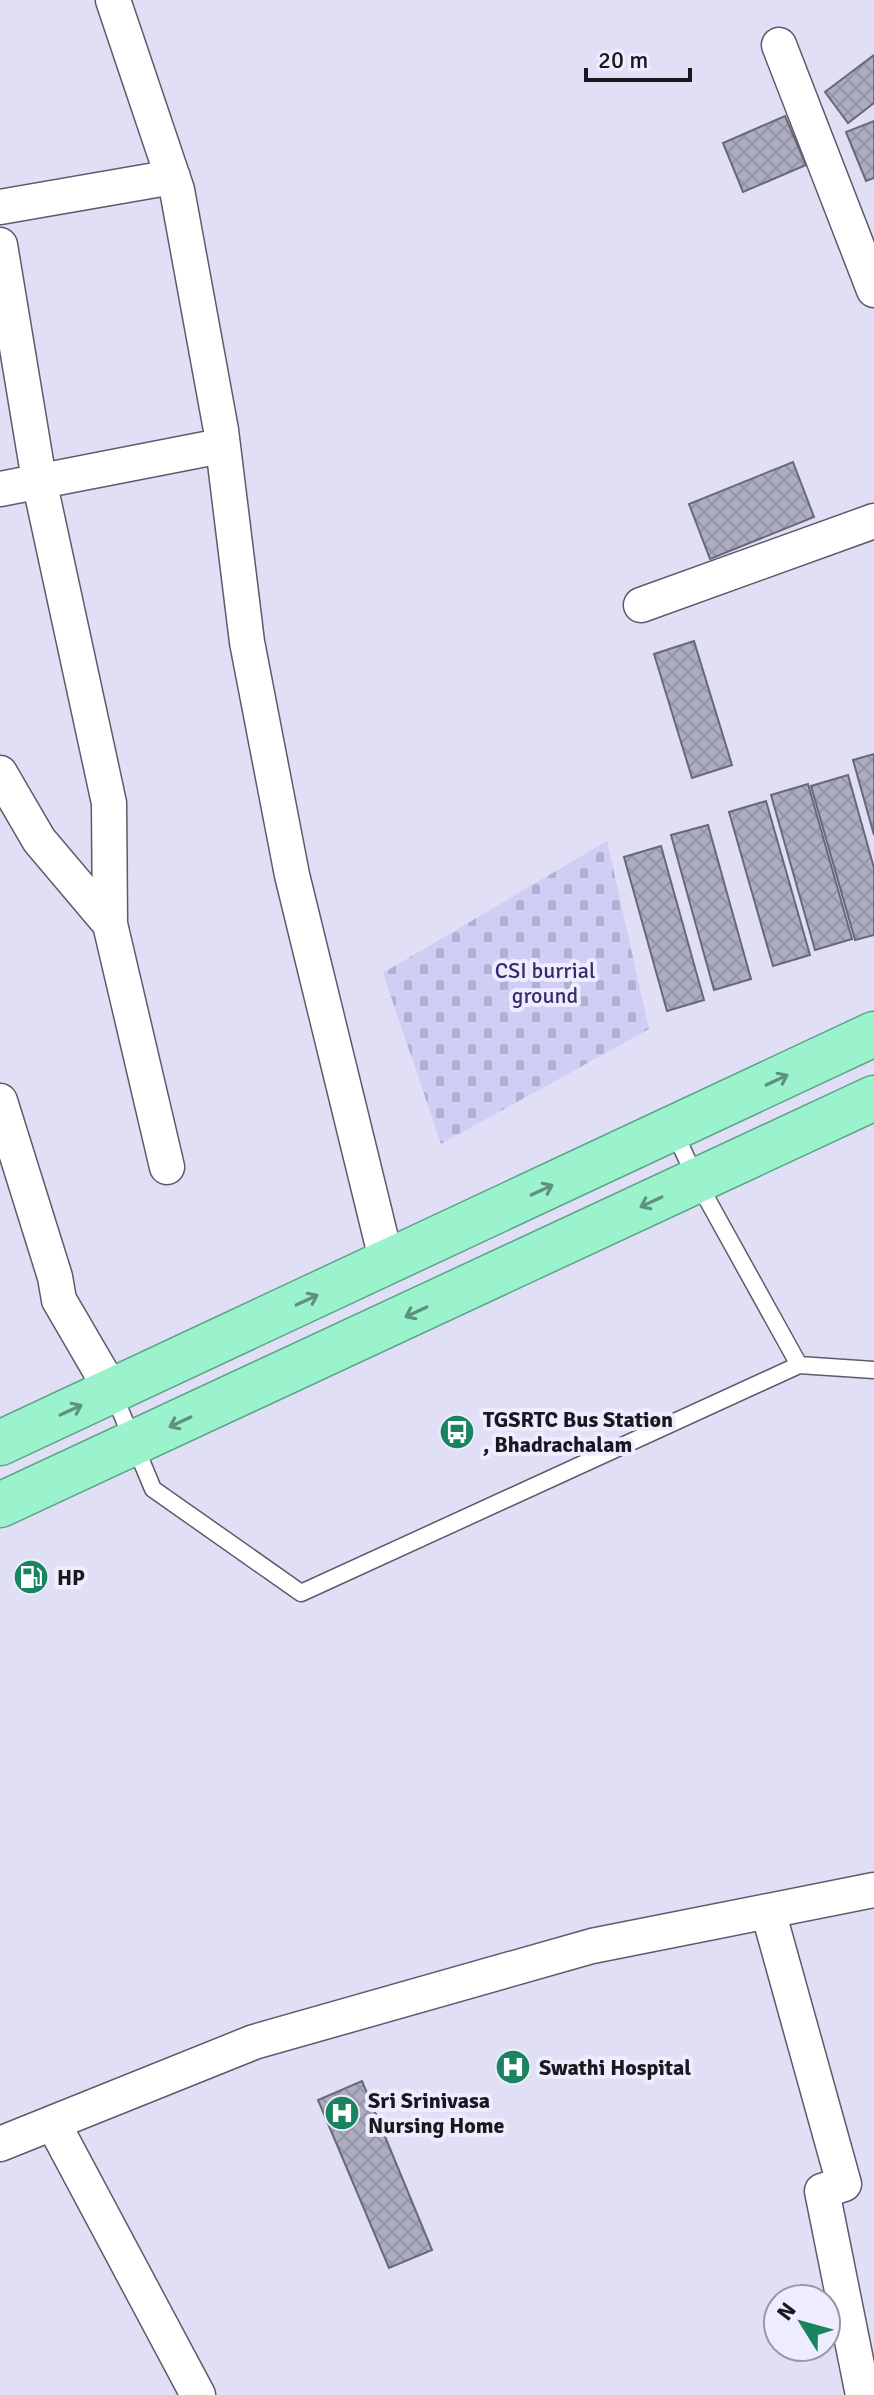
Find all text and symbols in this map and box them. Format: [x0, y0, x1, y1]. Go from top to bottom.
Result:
scale bar [586, 32, 690, 82]
text: 20 m [598, 45, 648, 75]
park label: CSI burrial ground [495, 957, 595, 1009]
one-way arrow [765, 1072, 789, 1087]
one-way arrow [530, 1182, 554, 1197]
one-way arrow [640, 1195, 664, 1210]
one-way arrow [294, 1292, 318, 1307]
one-way arrow [404, 1305, 428, 1320]
one-way arrow [59, 1402, 83, 1417]
place label: TGSRTC Bus Station , Bhadrachalam [483, 1406, 673, 1458]
bus stop icon: TGSRTC Bus Station , Bhadrachalam [438, 1413, 476, 1451]
one-way arrow [168, 1415, 192, 1430]
fuel station icon: HP [12, 1558, 50, 1596]
place label: HP [57, 1564, 85, 1591]
hospital icon: Swathi Hospital [494, 2048, 532, 2086]
place label: Swathi Hospital [539, 2054, 691, 2081]
place label: Sri Srinivasa Nursing Home [368, 2087, 505, 2139]
hospital icon: Sri Srinivasa Nursing Home [323, 2094, 361, 2132]
north arrow [762, 2283, 842, 2363]
text: N [771, 2297, 802, 2326]

